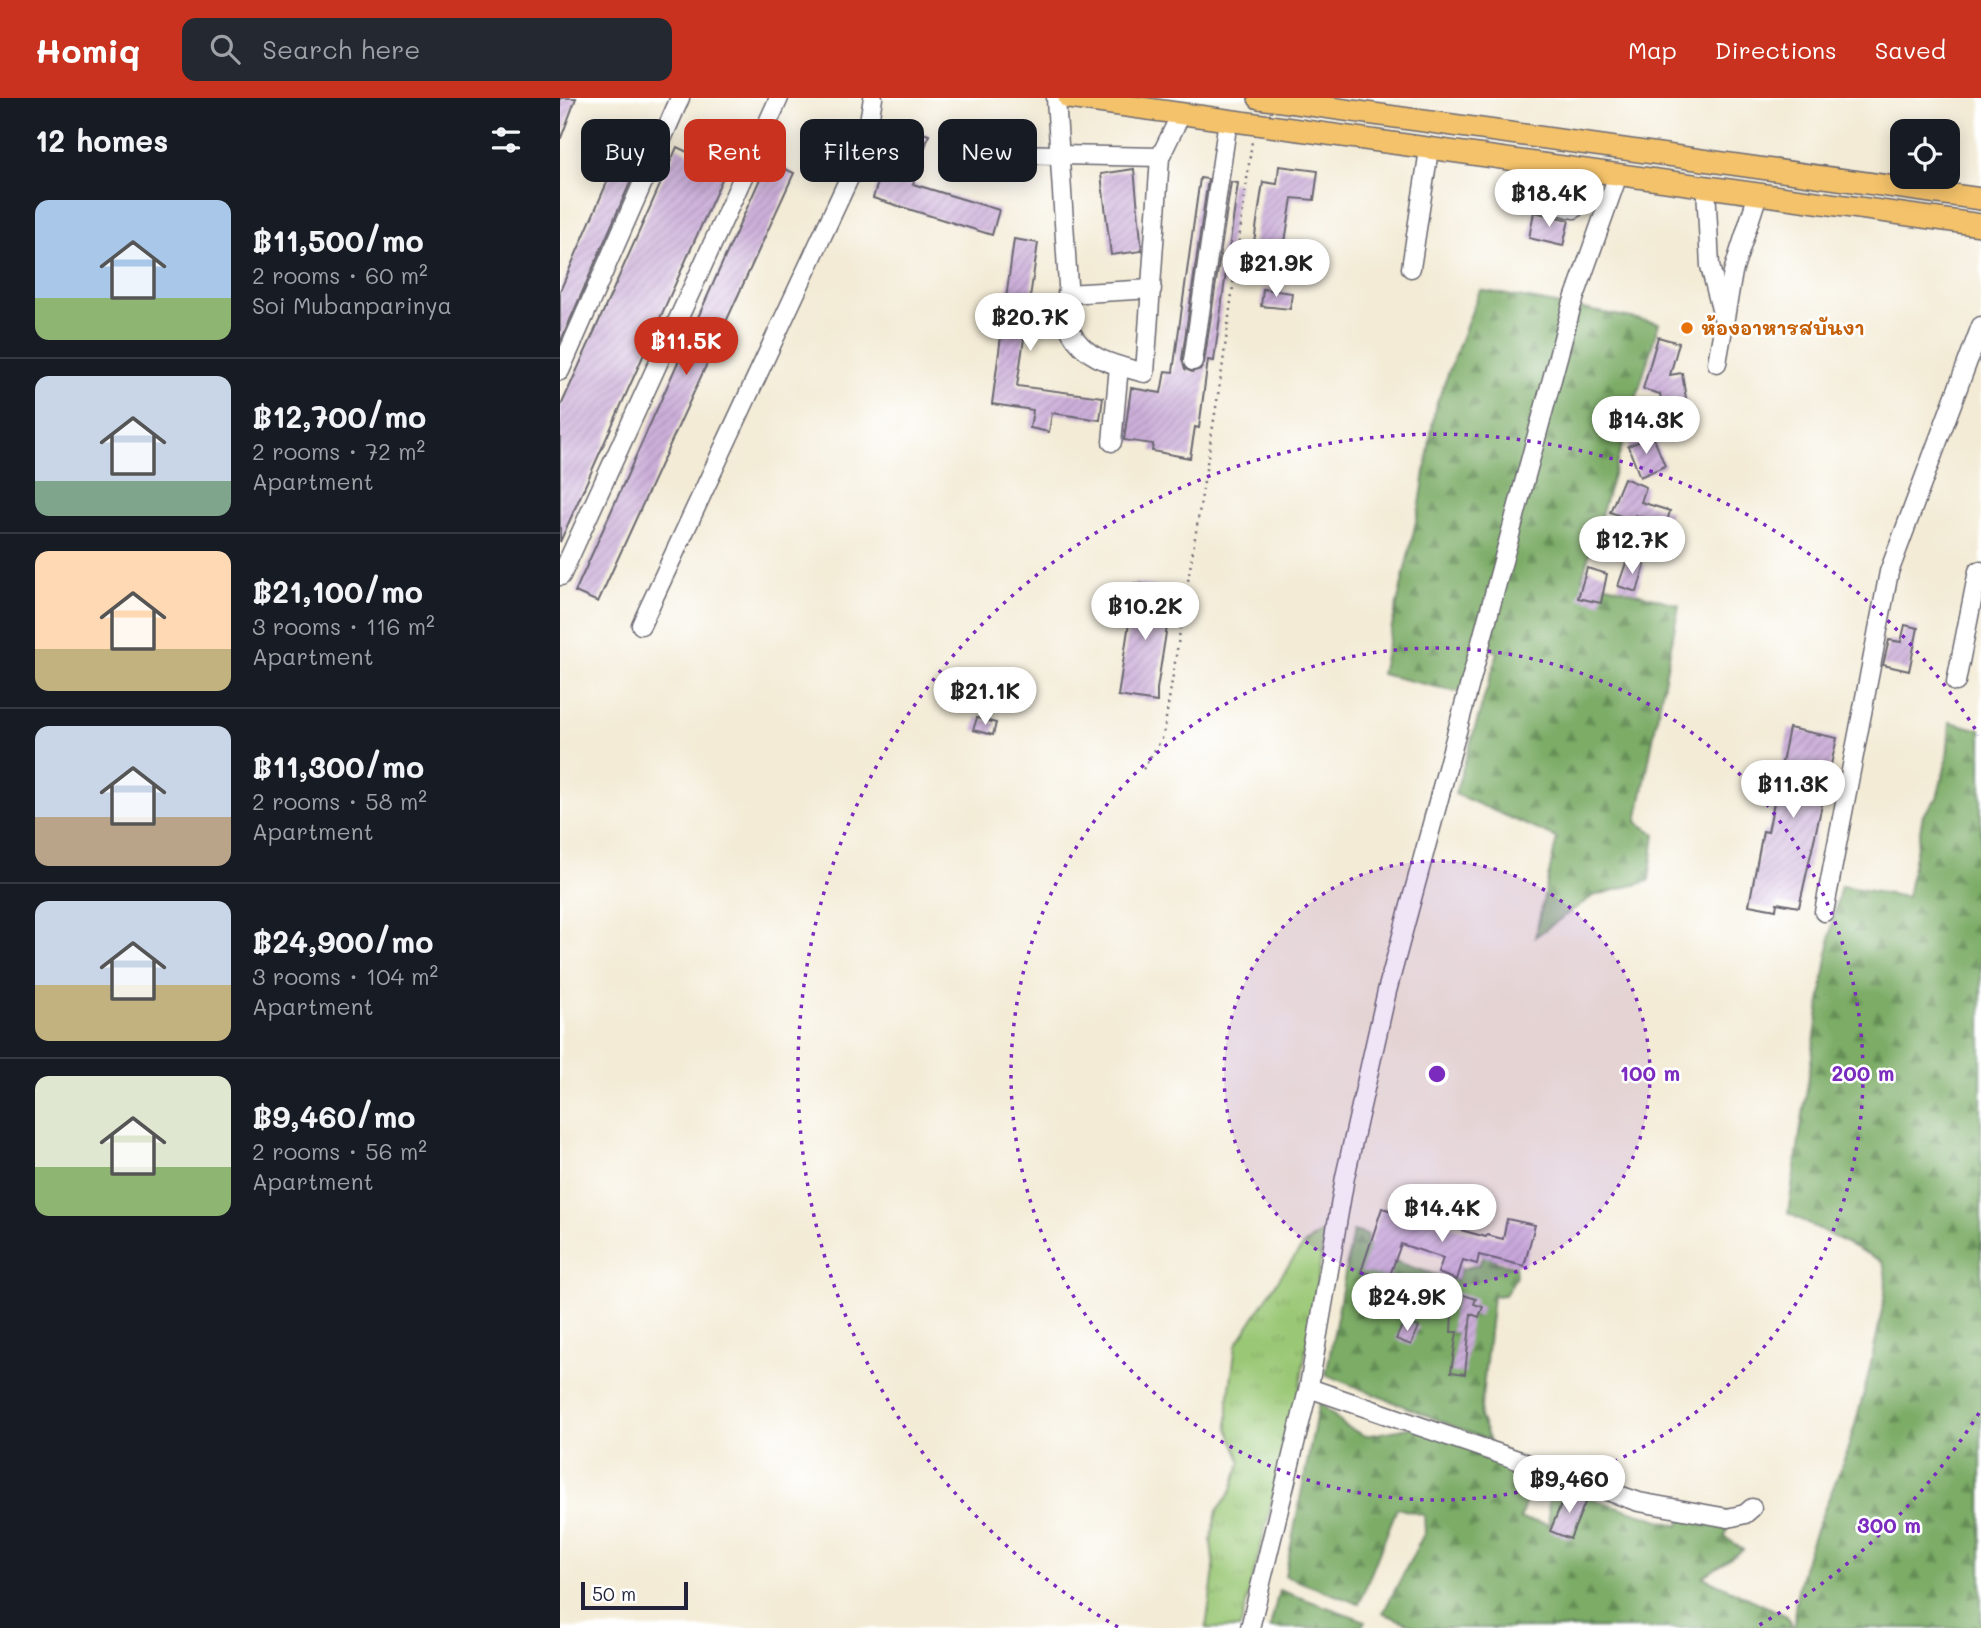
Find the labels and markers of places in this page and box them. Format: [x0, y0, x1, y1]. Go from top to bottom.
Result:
pin: ฿18.4K [1492, 170, 1606, 229]
pin: ฿21.9K [1219, 240, 1333, 299]
pin: ฿20.7K [973, 294, 1087, 353]
place label: ห้องอาหารสบันงา [1701, 314, 1864, 340]
pin: ฿11.5K [629, 317, 743, 377]
marker: ห้องอาหารสบันงา [1679, 320, 1695, 336]
pin: ฿14.3K [1589, 396, 1703, 456]
pin: ฿12.7K [1575, 517, 1689, 576]
pin: ฿10.2K [1088, 582, 1202, 642]
pin: ฿21.1K [928, 668, 1042, 727]
pin: ฿11.3K [1736, 760, 1850, 820]
centre of rings [1425, 1062, 1449, 1086]
pin: ฿14.4K [1385, 1184, 1499, 1244]
pin: ฿24.9K [1350, 1274, 1464, 1333]
pin: ฿9,460 [1512, 1456, 1626, 1515]

